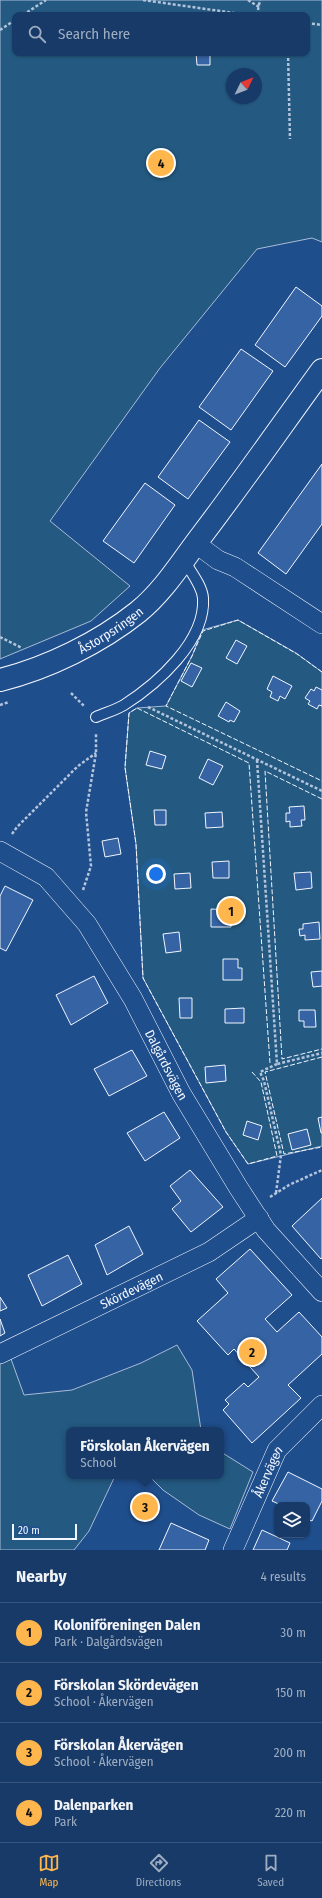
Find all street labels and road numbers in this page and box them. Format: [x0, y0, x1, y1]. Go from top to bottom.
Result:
street label: Åstorpsringen [75, 604, 146, 657]
street label: Dalgårdsvägen [142, 1027, 190, 1103]
street label: Skördevägen [98, 1269, 165, 1312]
street label: Åkervägen [249, 1442, 286, 1500]

